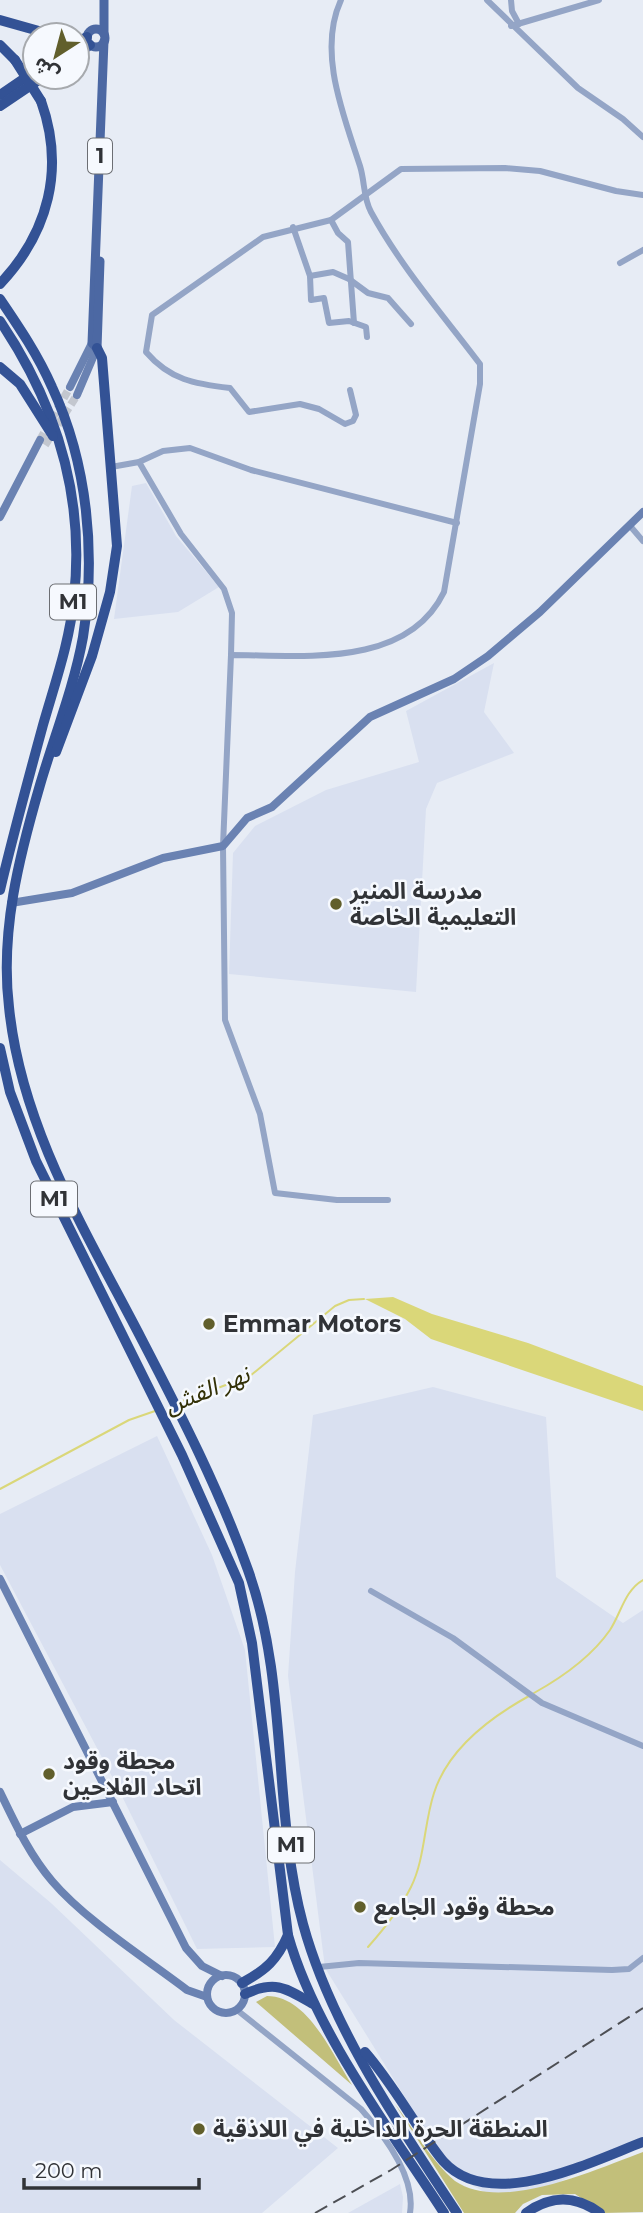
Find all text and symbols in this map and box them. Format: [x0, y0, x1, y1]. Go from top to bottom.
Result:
north arrow [21, 21, 91, 91]
text: ش [29, 52, 64, 86]
road number: 1 [88, 138, 112, 174]
road number: M1 [50, 584, 96, 620]
place label: مدرسة المنير التعليمية الخاصة [349, 877, 516, 931]
marker: مدرسة المنير التعليمية الخاصة [328, 896, 344, 912]
road number: M1 [31, 1182, 77, 1216]
place label: Emmar Motors [223, 1310, 401, 1338]
marker: Emmar Motors [201, 1316, 217, 1332]
water label: نهر القش [160, 1359, 255, 1420]
place label: مجطة وقود اتحاد الفلاحين [63, 1747, 202, 1801]
marker: مجطة وقود اتحاد الفلاحين [41, 1766, 57, 1782]
road number: M1 [268, 1828, 314, 1862]
place label: محطة وقود الجامع [374, 1893, 555, 1924]
marker: محطة وقود الجامع [352, 1899, 368, 1915]
place label: المنطقة الحرة الداخلية في اللاذقية [213, 2115, 548, 2147]
marker: المنطقة الحرة الداخلية في اللاذقية [191, 2121, 207, 2137]
scale bar [24, 2146, 200, 2190]
text: 200 m [35, 2158, 102, 2183]

